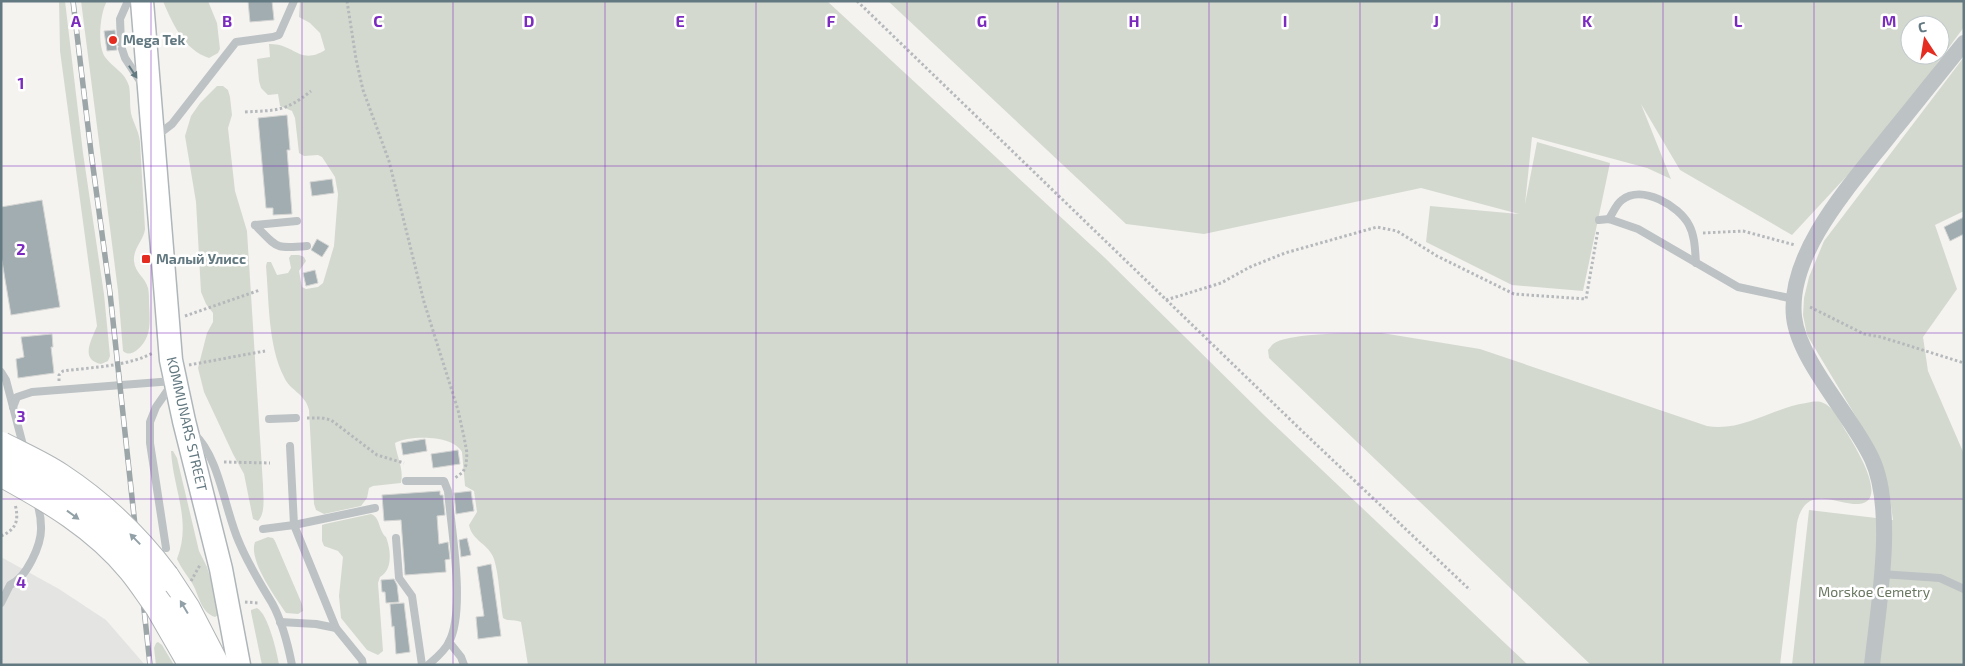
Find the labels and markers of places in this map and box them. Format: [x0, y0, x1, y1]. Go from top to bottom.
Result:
place label: Mega Tek [123, 31, 185, 48]
marker: Mega Tek [107, 34, 119, 46]
place label: Малый Улисс [156, 250, 246, 267]
marker: Малый Улисс [140, 253, 152, 265]

